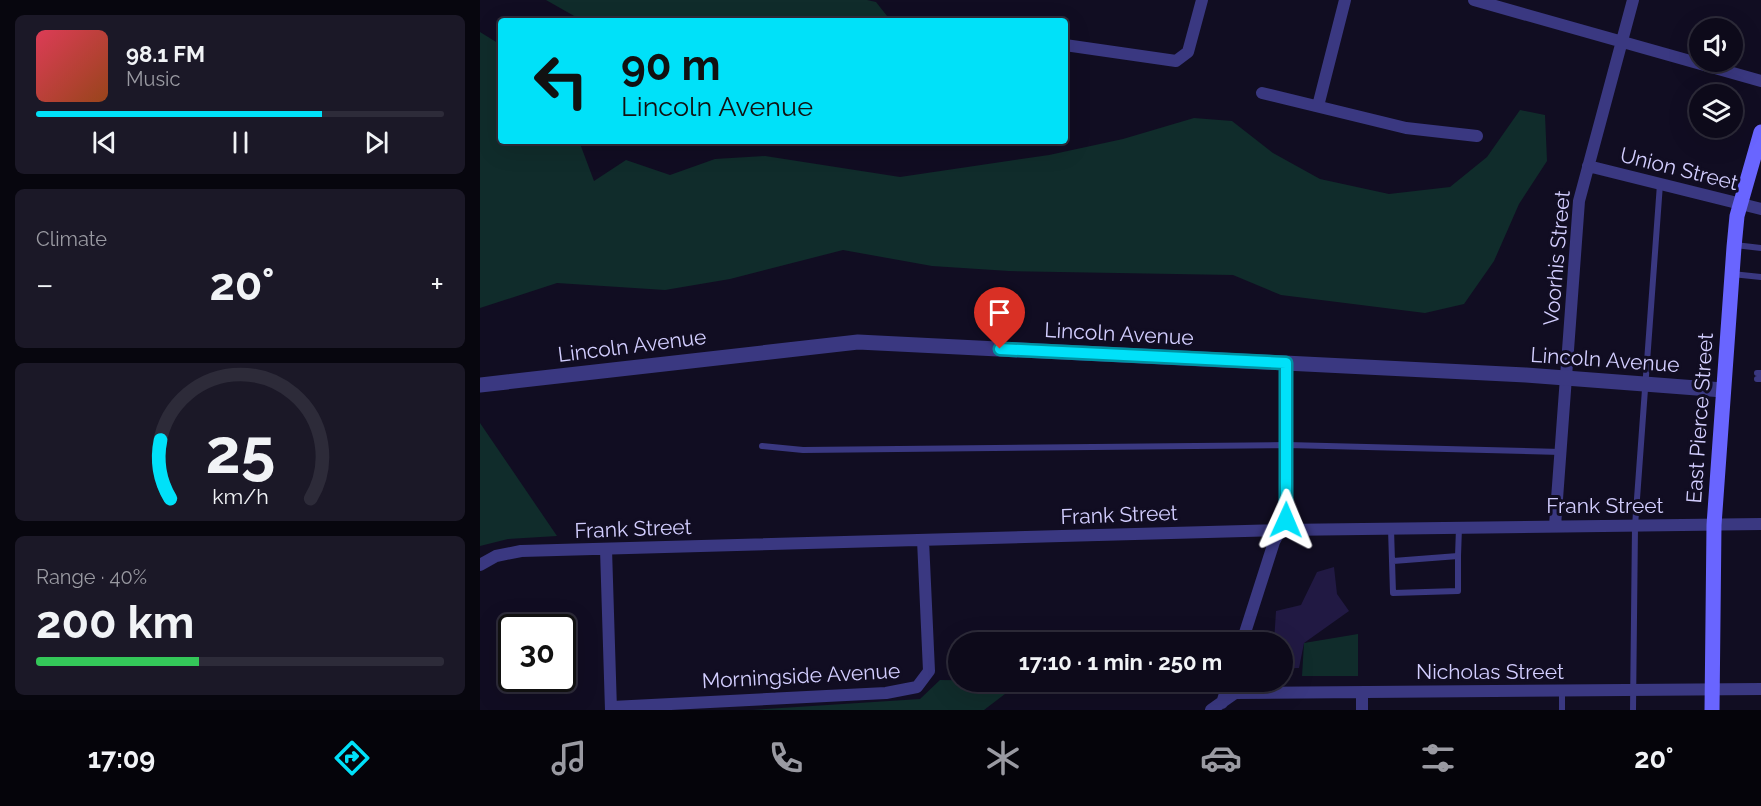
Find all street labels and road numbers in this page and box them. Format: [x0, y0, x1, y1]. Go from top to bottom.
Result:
street label: Union Street [1617, 142, 1741, 195]
street label: Voorhis Street [1538, 189, 1575, 327]
street label: Lincoln Avenue [1044, 317, 1194, 350]
street label: Lincoln Avenue [556, 324, 708, 367]
street label: East Pierce Street [1681, 332, 1718, 504]
street label: Lincoln Avenue [1530, 342, 1680, 377]
street label: Frank Street [1546, 493, 1664, 518]
street label: Frank Street [1060, 500, 1178, 529]
street label: Frank Street [574, 514, 692, 543]
street label: Morningside Avenue [701, 658, 901, 693]
street label: Nicholas Street [1416, 659, 1564, 684]

